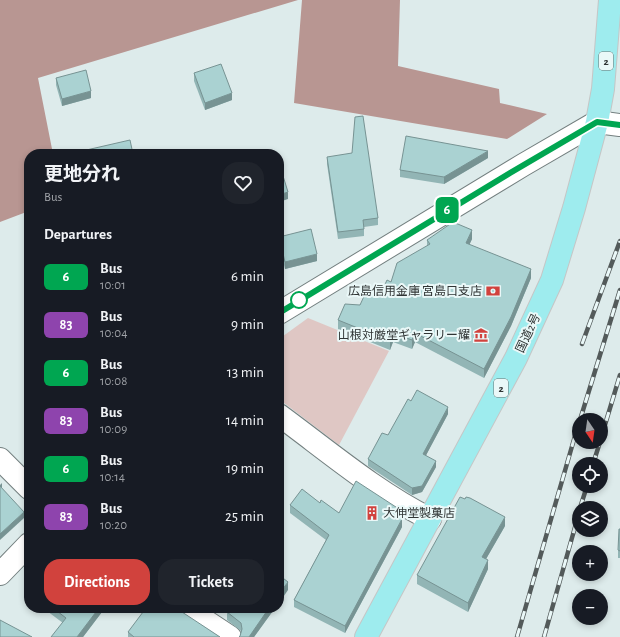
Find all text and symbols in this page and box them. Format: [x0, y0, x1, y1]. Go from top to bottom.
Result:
road number: 2 [599, 52, 613, 70]
button: heart [222, 162, 264, 204]
text: 更地分れ [44, 165, 120, 184]
text: Bus [44, 191, 62, 204]
line badge: 6 [434, 197, 460, 223]
text: 6 [444, 203, 450, 217]
text: Departures [44, 227, 112, 242]
text: Bus [100, 261, 122, 276]
text: 6 min [231, 269, 264, 284]
text: 6 [63, 270, 69, 284]
text: 10:01 [100, 279, 126, 292]
bank icon: 広島信用金庫 宮島口支店 [485, 283, 501, 299]
place label: 広島信用金庫 宮島口支店 [348, 284, 482, 297]
unlabelled marker [290, 291, 308, 309]
text: Bus [100, 309, 122, 324]
street label: 国道2号 [513, 311, 542, 354]
text: 9 min [231, 317, 264, 332]
text: 83 [60, 318, 72, 332]
text: 10:04 [100, 327, 127, 340]
museum icon: 山根対厳堂ギャラリー耀 [473, 327, 489, 343]
place label: 山根対厳堂ギャラリー耀 [338, 328, 470, 341]
text: Bus [100, 357, 122, 372]
text: 13 min [227, 365, 264, 380]
text: 6 [63, 366, 69, 380]
text: 10:08 [100, 375, 127, 388]
road number: 2 [494, 379, 508, 397]
text: Bus [100, 405, 122, 420]
text: 14 min [226, 413, 264, 428]
north arrow [572, 413, 608, 449]
map controls [572, 413, 608, 625]
text: 83 [60, 414, 72, 428]
text: 10:09 [100, 423, 127, 436]
text: Bus [100, 453, 122, 468]
button: locate [572, 457, 608, 493]
text: 19 min [226, 461, 264, 476]
text: 6 [63, 462, 69, 476]
text: 10:14 [100, 471, 125, 484]
text: Bus [100, 501, 122, 516]
button: layers [572, 501, 608, 537]
building icon: 大伸堂製菓店 [364, 505, 380, 521]
place label: 大伸堂製菓店 [383, 506, 455, 519]
text: 25 min [225, 509, 264, 524]
text: 83 [60, 510, 72, 524]
text: 10:20 [100, 519, 127, 532]
button: + [572, 545, 608, 581]
button: Directions [44, 559, 150, 605]
button: Tickets [158, 559, 264, 605]
button: − [572, 589, 608, 625]

